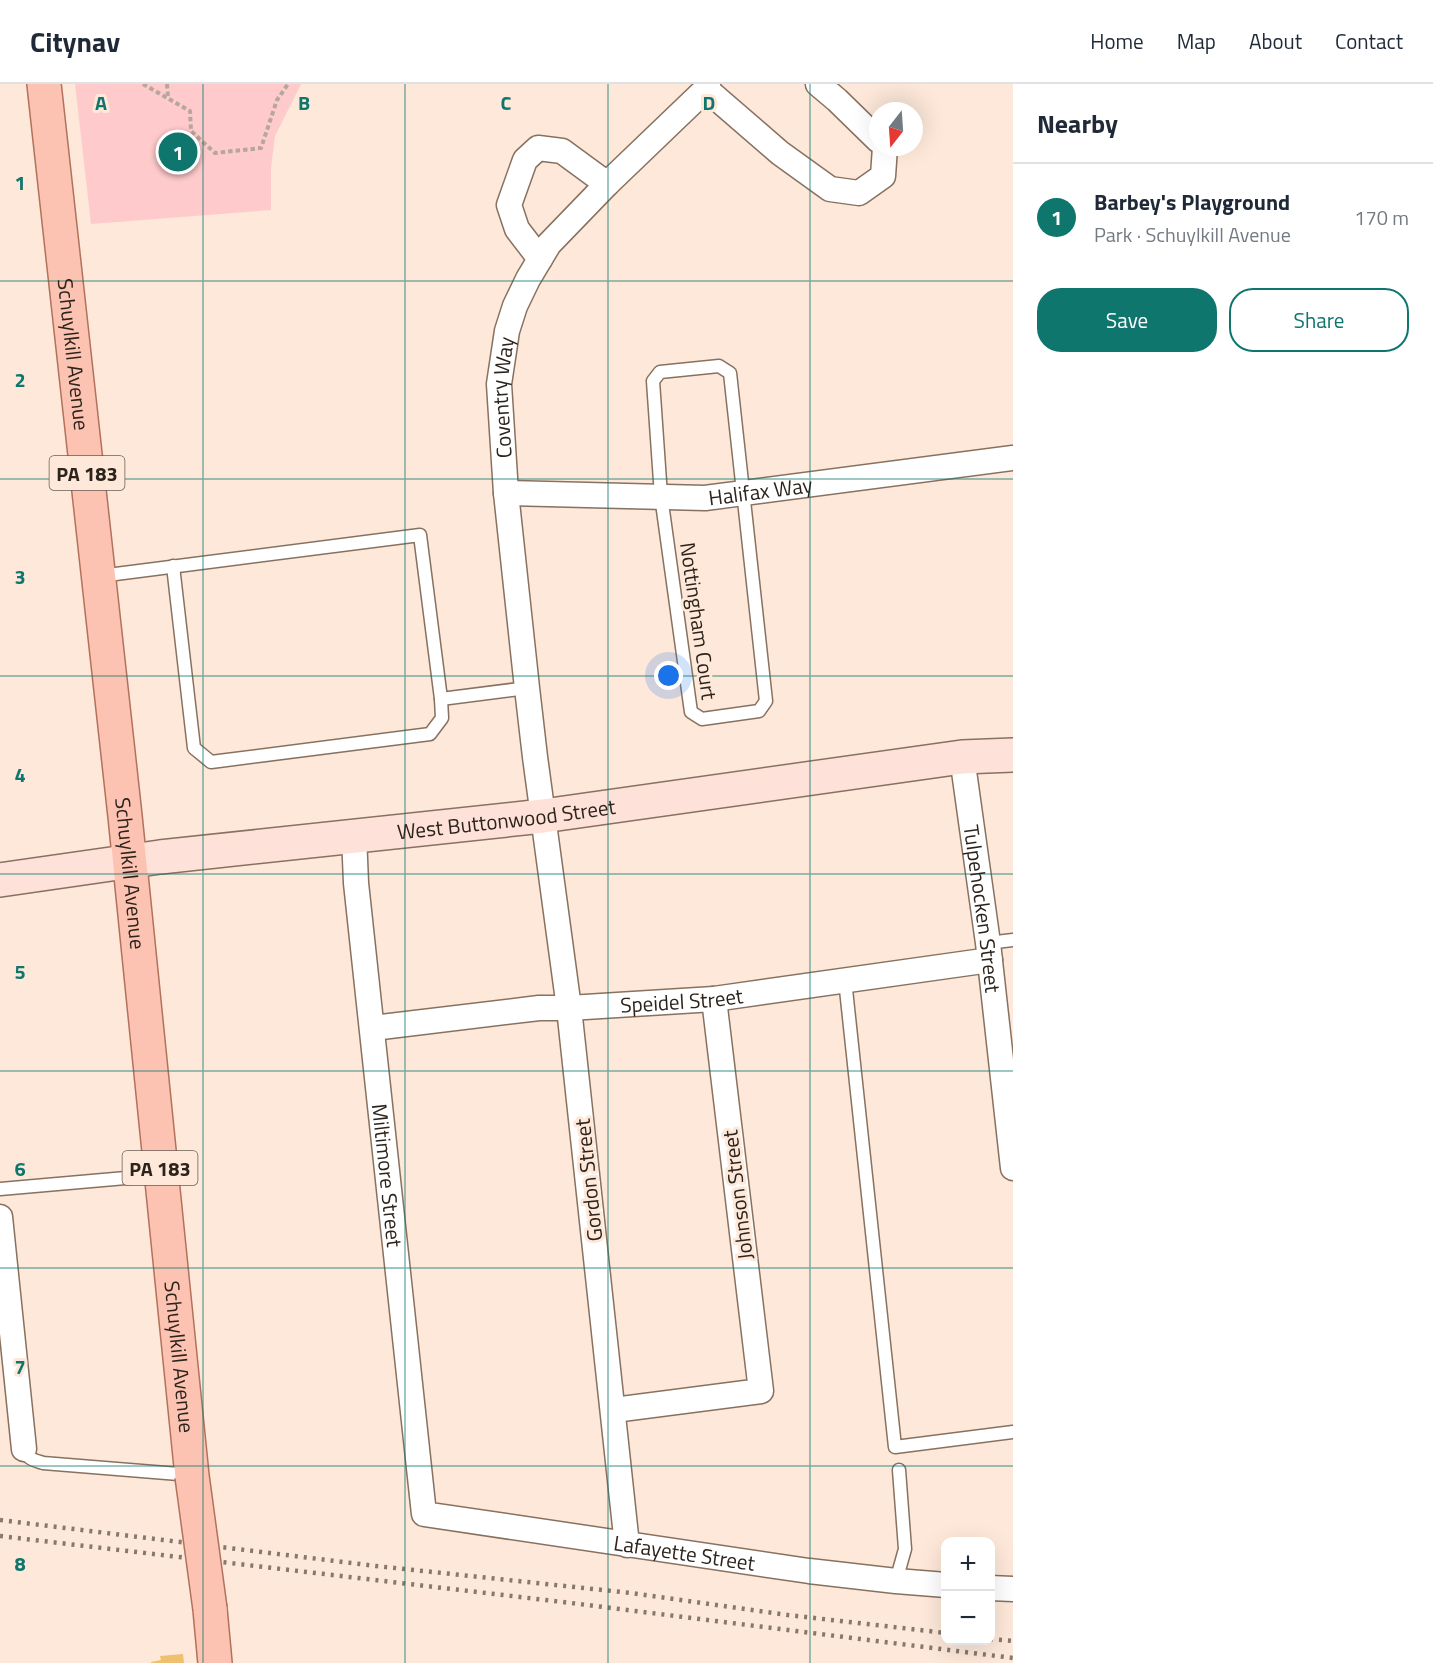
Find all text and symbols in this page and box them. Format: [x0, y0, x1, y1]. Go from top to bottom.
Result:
text: Citynav [30, 20, 120, 63]
text: Home [1090, 25, 1144, 57]
text: Map [1177, 25, 1216, 57]
text: About [1249, 25, 1302, 57]
text: Contact [1335, 25, 1403, 57]
text: A [95, 87, 107, 118]
text: B [298, 87, 310, 118]
text: C [501, 87, 512, 118]
text: D [703, 87, 715, 118]
north arrow [869, 102, 923, 156]
text: Nearby [1037, 104, 1118, 143]
pin: 1 [158, 130, 198, 174]
text: 1 [14, 167, 26, 198]
text: Barbey's Playground [1094, 185, 1290, 219]
text: 1 [1051, 202, 1062, 233]
text: 170 m [1354, 202, 1409, 233]
text: Park · Schuylkill Avenue [1094, 219, 1291, 250]
street label: Schuylkill Avenue [50, 277, 98, 432]
button: Save [1037, 288, 1217, 352]
button: Share [1229, 288, 1409, 352]
street label: Coventry Way [483, 334, 522, 459]
text: 2 [14, 364, 26, 395]
road number: PA 183 [50, 456, 124, 490]
street label: Halifax Way [707, 468, 814, 513]
street label: Nottingham Court [672, 540, 726, 702]
text: 3 [14, 561, 26, 592]
your location [654, 661, 683, 690]
text: 4 [14, 759, 26, 790]
street label: West Buttonwood Street [395, 790, 618, 848]
street label: Schuylkill Avenue [107, 796, 154, 951]
street label: Tulpehocken Street [956, 823, 1009, 995]
text: 5 [14, 956, 26, 987]
street label: Speidel Street [619, 979, 746, 1021]
street label: Miltimore Street [364, 1102, 411, 1249]
street label: Gordon Street [566, 1116, 610, 1243]
street label: Johnson Street [713, 1128, 761, 1262]
road number: PA 183 [122, 1151, 198, 1185]
text: 6 [14, 1153, 26, 1184]
street label: Schuylkill Avenue [156, 1279, 204, 1434]
text: 7 [14, 1351, 26, 1382]
street label: Lafayette Street [612, 1526, 758, 1579]
map controls [941, 1537, 995, 1645]
button: + [941, 1537, 995, 1591]
text: 8 [14, 1548, 26, 1579]
button: − [941, 1591, 995, 1645]

